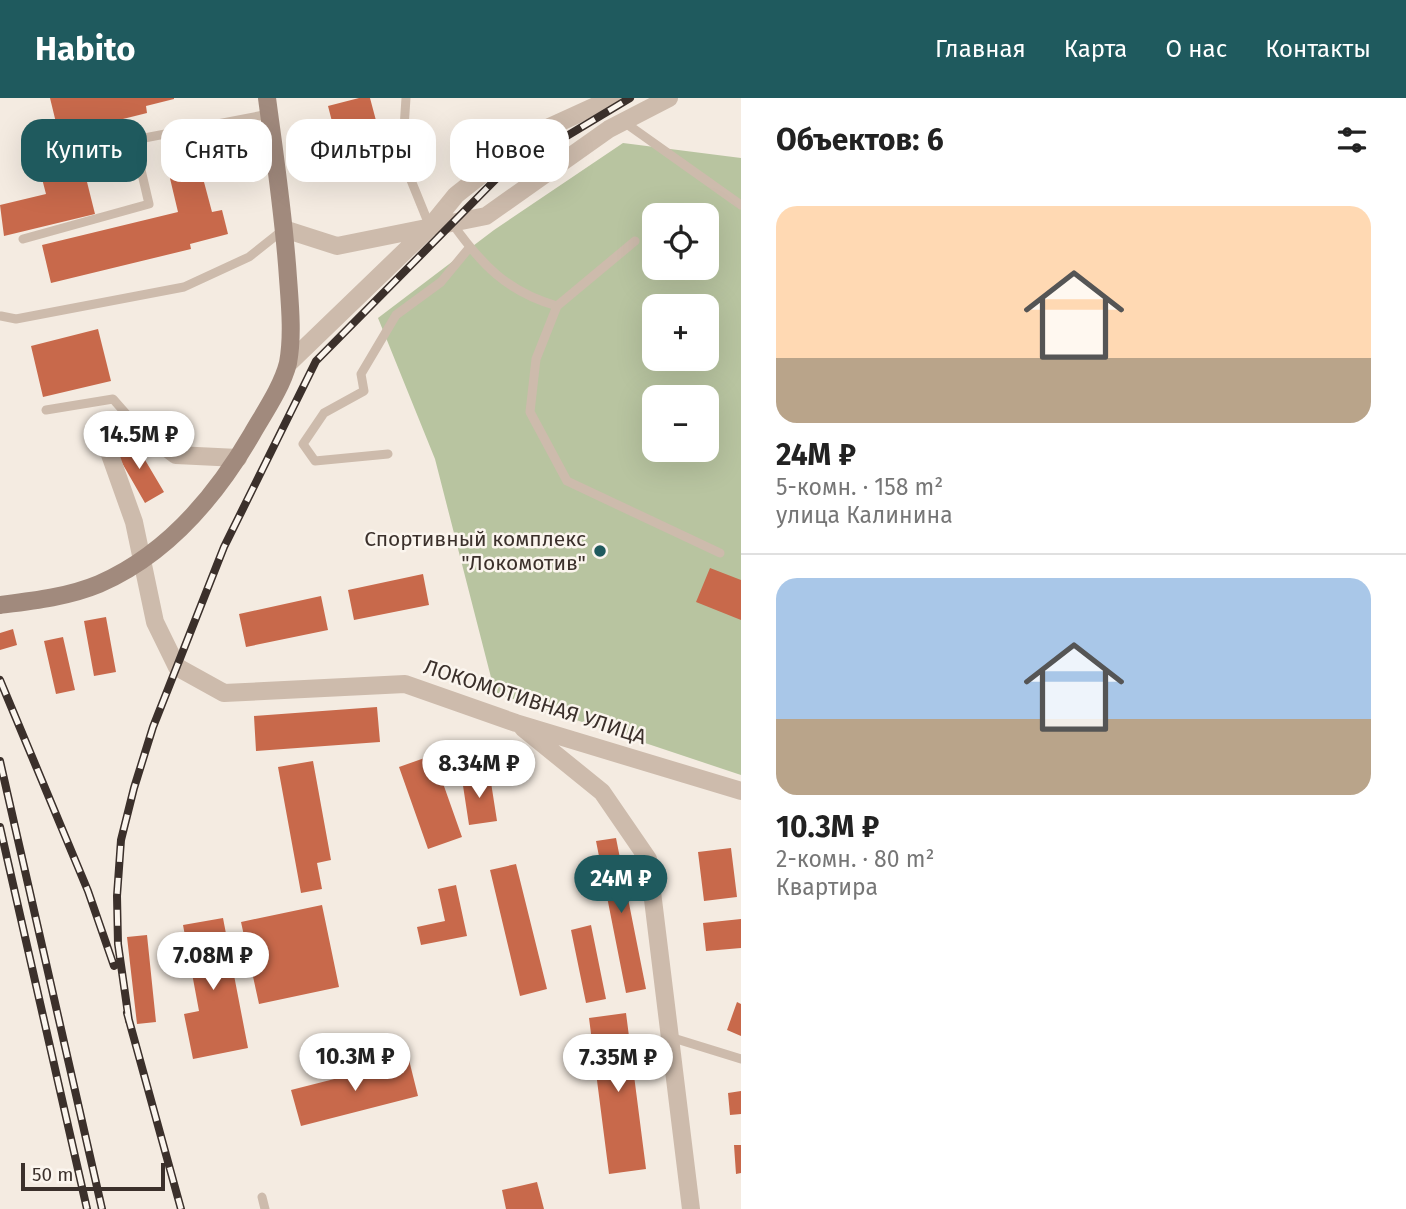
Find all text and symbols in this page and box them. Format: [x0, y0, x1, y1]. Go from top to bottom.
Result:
text: Habito [35, 29, 136, 69]
text: Главная [935, 35, 1026, 63]
text: Карта [1064, 35, 1127, 63]
text: О нас [1165, 35, 1227, 63]
text: Контакты [1265, 35, 1371, 63]
chip: Купить [21, 119, 147, 182]
chip: Снять [161, 119, 272, 182]
chip: Фильтры [286, 119, 436, 182]
chip: Новое [450, 119, 569, 182]
icon: filters [1333, 121, 1371, 159]
text: Объектов: 6 [776, 122, 944, 158]
map controls [642, 203, 719, 462]
button: locate [642, 203, 719, 280]
icon: home [1011, 252, 1137, 378]
button: + [642, 294, 719, 371]
button: − [642, 385, 719, 462]
pin: 14.5M ₽ [74, 412, 204, 471]
text: 14.5M ₽ [100, 420, 178, 448]
text: 24M ₽ [776, 437, 856, 473]
text: 5-комн. · 158 m² [776, 473, 943, 501]
text: улица Калинина [776, 501, 953, 529]
place label: Спортивный комплекс "Локомотив" [364, 526, 586, 576]
marker: Спортивный комплекс "Локомотив" [592, 543, 608, 559]
icon: home [1011, 624, 1137, 750]
street label: ЛОКОМОТИВНАЯ УЛИЦА [420, 654, 650, 750]
pin: 8.34M ₽ [414, 740, 544, 800]
text: 8.34M ₽ [438, 749, 520, 777]
text: 10.3M ₽ [776, 809, 879, 845]
text: 2-комн. · 80 m² [776, 845, 935, 873]
pin: 24M ₽ [572, 856, 670, 915]
text: 24M ₽ [590, 864, 652, 892]
text: Квартира [776, 873, 878, 901]
pin: 7.08M ₽ [148, 932, 278, 992]
text: 7.08M ₽ [173, 941, 253, 969]
pin: 10.3M ₽ [290, 1034, 420, 1093]
pin: 7.35M ₽ [553, 1034, 683, 1094]
text: 10.3M ₽ [315, 1042, 395, 1070]
text: 7.35M ₽ [579, 1043, 657, 1071]
scale bar [21, 1160, 164, 1192]
text: 50 m [32, 1163, 73, 1186]

